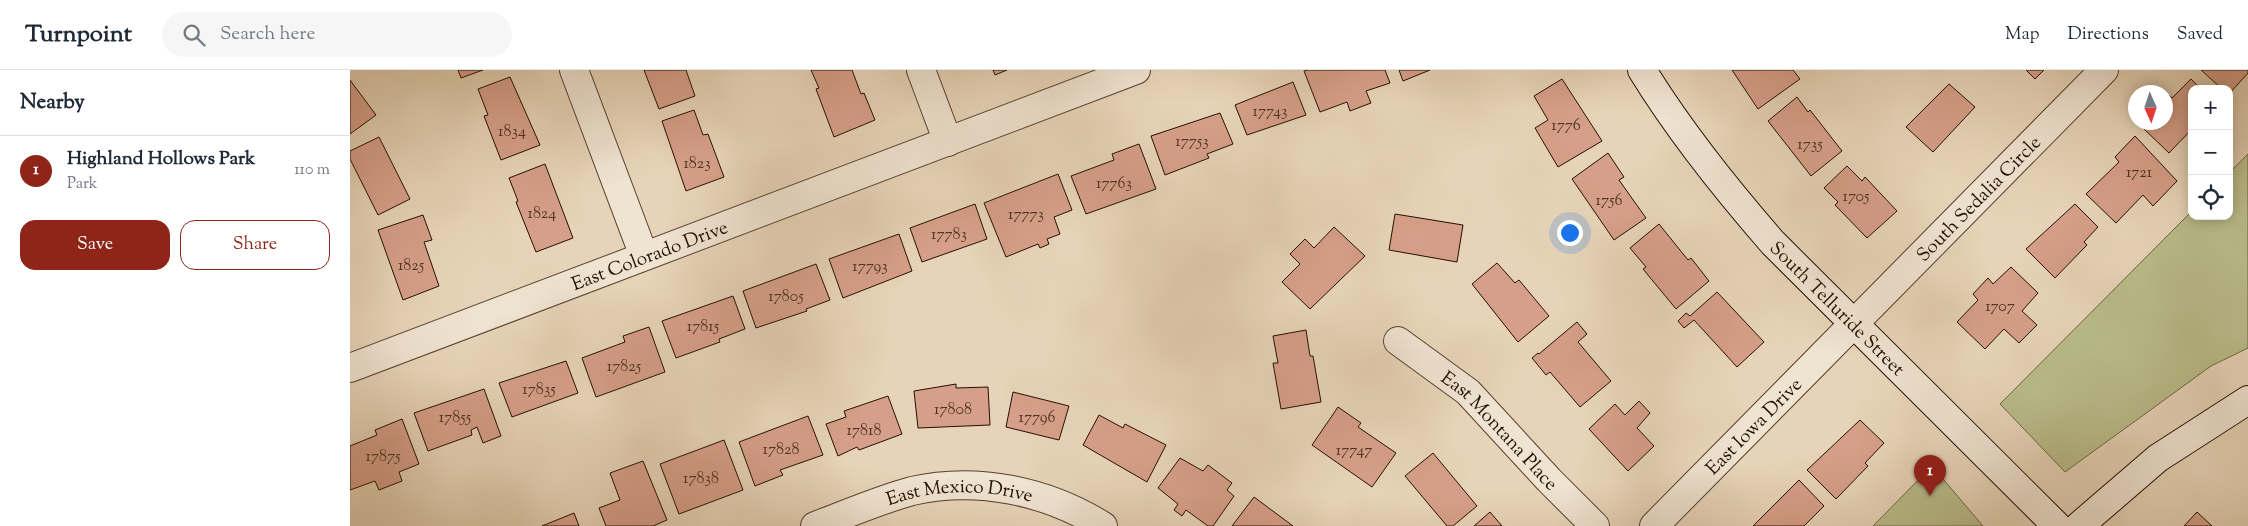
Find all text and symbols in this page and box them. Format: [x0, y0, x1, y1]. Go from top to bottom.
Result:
search box [162, 12, 512, 57]
text: Turnpoint [25, 18, 132, 52]
icon: search [180, 21, 208, 49]
text: Search here [220, 21, 315, 48]
text: Map [2005, 22, 2040, 48]
text: Directions [2068, 22, 2149, 48]
text: Saved [2177, 22, 2223, 48]
north arrow [2128, 85, 2173, 130]
map controls [2188, 85, 2233, 220]
button: + [2188, 85, 2233, 130]
text: Nearby [20, 88, 85, 118]
house number: 17743 [1253, 101, 1287, 124]
house number: 1776 [1551, 115, 1581, 138]
house number: 1834 [498, 121, 526, 144]
street label: South Sedalia Circle [1911, 130, 2048, 269]
button: − [2188, 130, 2233, 175]
house number: 17753 [1175, 131, 1209, 154]
house number: 1735 [1797, 134, 1823, 157]
text: Highland Hollows Park [67, 146, 255, 173]
house number: 1823 [683, 153, 711, 176]
text: 1 [33, 159, 39, 182]
text: 110 m [294, 159, 330, 182]
house number: 1721 [2126, 162, 2153, 185]
text: Park [67, 173, 98, 196]
house number: 17763 [1096, 173, 1132, 196]
button: locate [2188, 175, 2233, 220]
house number: 1705 [1842, 186, 1870, 209]
house number: 1756 [1596, 190, 1622, 213]
house number: 1824 [528, 203, 556, 226]
house number: 17773 [1008, 204, 1044, 227]
street label: East Colorado Drive [568, 215, 732, 299]
button: Save [20, 220, 170, 270]
button: Share [180, 220, 330, 270]
your location [1557, 220, 1583, 246]
house number: 17783 [931, 224, 967, 247]
street label: South Telluride Street [1763, 236, 1910, 383]
house number: 1825 [398, 255, 425, 278]
house number: 17793 [852, 256, 888, 279]
house number: 17805 [768, 286, 804, 309]
house number: 1707 [1985, 296, 2015, 319]
house number: 17815 [687, 316, 720, 339]
house number: 17825 [607, 356, 642, 379]
street label: East Montana Place [1435, 366, 1563, 498]
street label: East Iowa Drive [1701, 373, 1809, 482]
house number: 17835 [522, 379, 556, 402]
house number: 17808 [934, 399, 972, 422]
house number: 17855 [439, 407, 472, 430]
house number: 17796 [1019, 407, 1055, 430]
house number: 17818 [847, 420, 881, 443]
house number: 17828 [763, 439, 799, 462]
house number: 17747 [1336, 440, 1372, 463]
house number: 17875 [366, 446, 401, 469]
pin: 1 [1914, 455, 1946, 496]
house number: 17838 [683, 468, 719, 491]
street label: East Mexico Drive [883, 474, 1036, 514]

